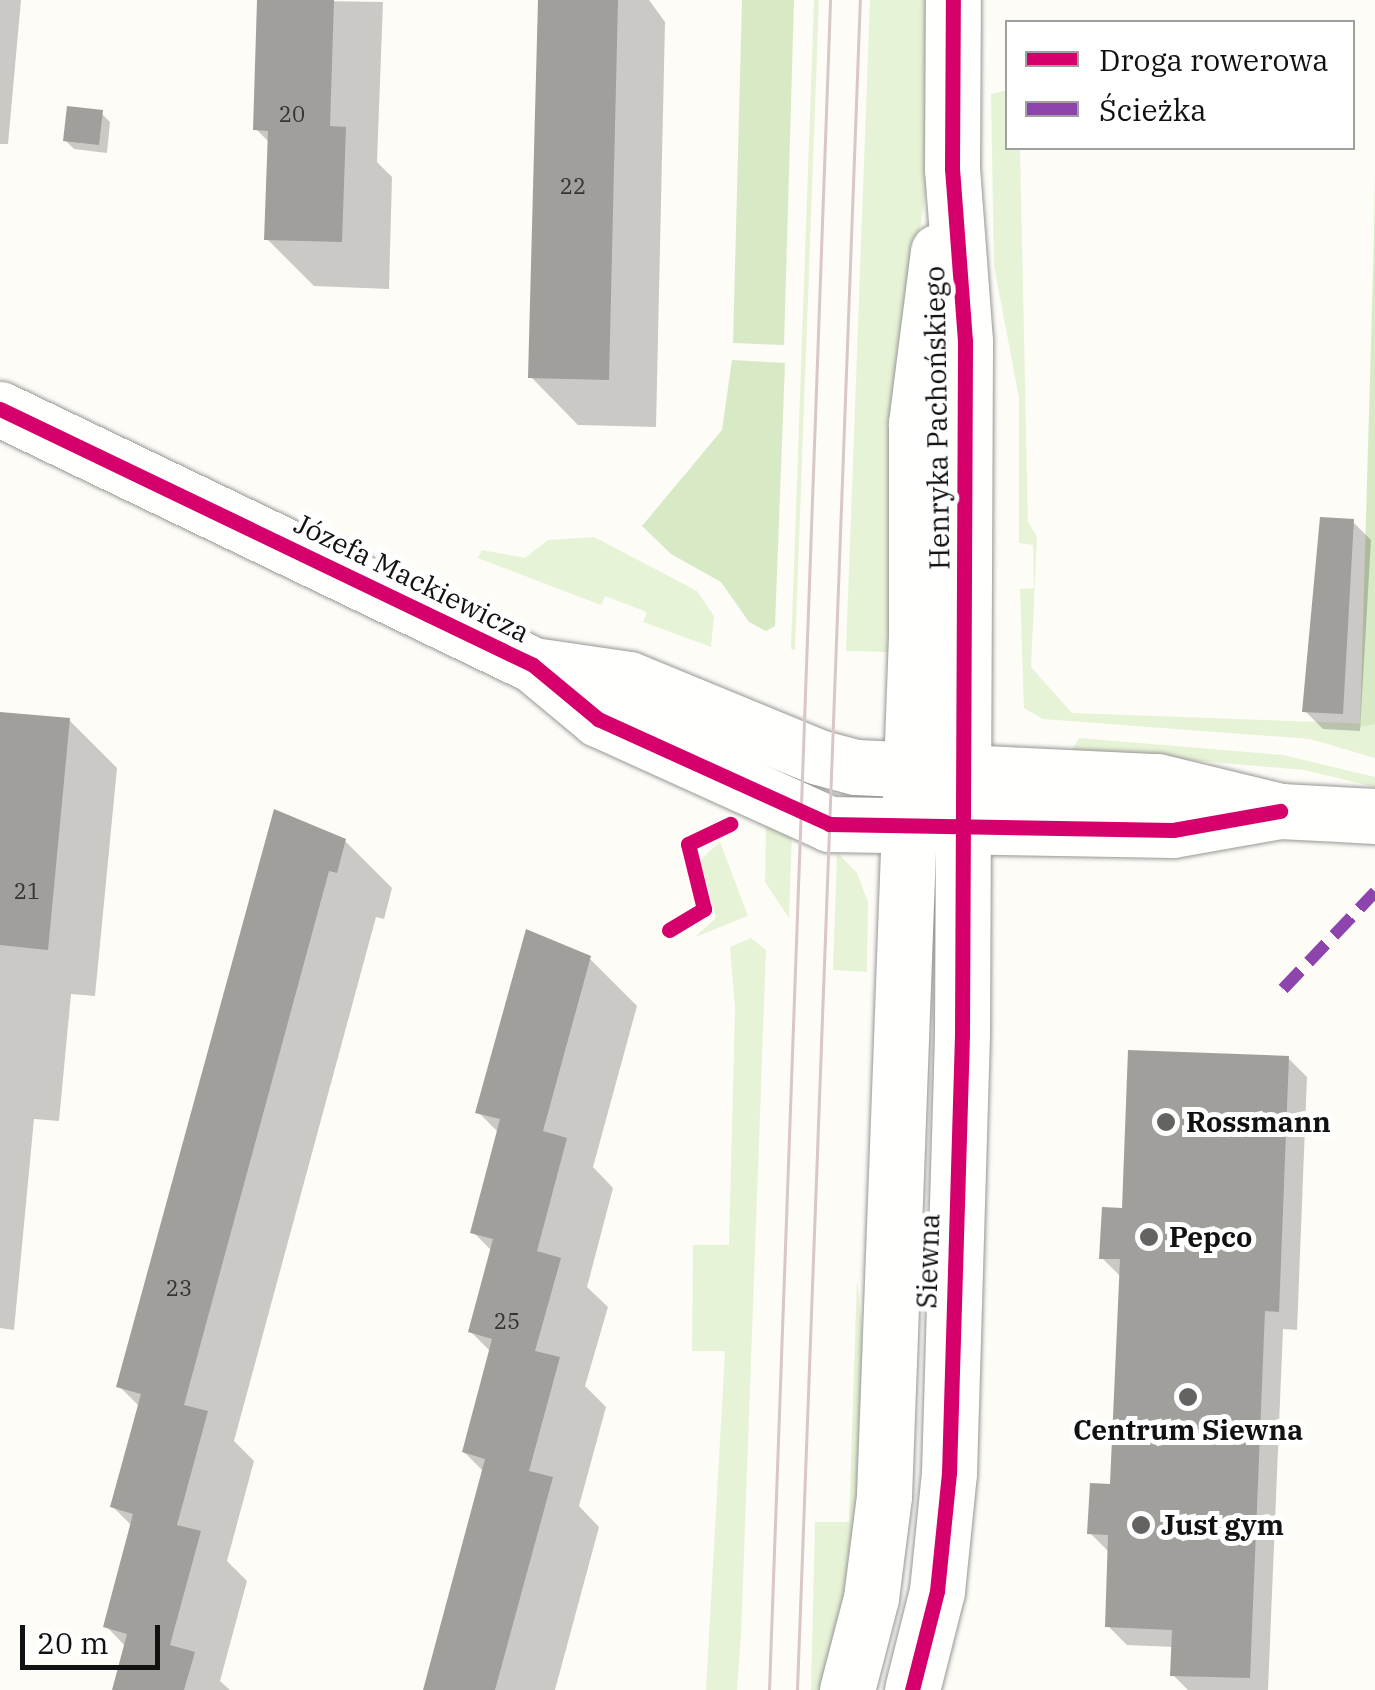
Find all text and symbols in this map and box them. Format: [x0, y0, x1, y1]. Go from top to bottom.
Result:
legend [1005, 20, 1355, 150]
text: Droga rowerowa [1099, 40, 1329, 79]
text: Ścieżka [1099, 90, 1207, 129]
house number: 20 [279, 101, 305, 127]
house number: 22 [560, 173, 586, 199]
street label: Henryka Pachońskiego [918, 266, 956, 570]
street label: Józefa Mackiewicza [289, 507, 535, 649]
house number: 21 [14, 878, 40, 904]
place label: Rossmann [1186, 1105, 1331, 1139]
marker: Rossmann [1155, 1111, 1177, 1133]
street label: Siewna [910, 1213, 946, 1309]
place label: Pepco [1169, 1220, 1252, 1254]
marker: Pepco [1138, 1226, 1160, 1248]
house number: 23 [166, 1275, 192, 1301]
house number: 25 [494, 1308, 520, 1334]
marker: Centrum Siewna [1177, 1386, 1199, 1408]
place label: Centrum Siewna [1073, 1413, 1303, 1447]
place label: Just gym [1161, 1508, 1284, 1542]
marker: Just gym [1130, 1514, 1152, 1536]
scale bar [25, 1605, 165, 1667]
text: 20 m [37, 1623, 109, 1662]

